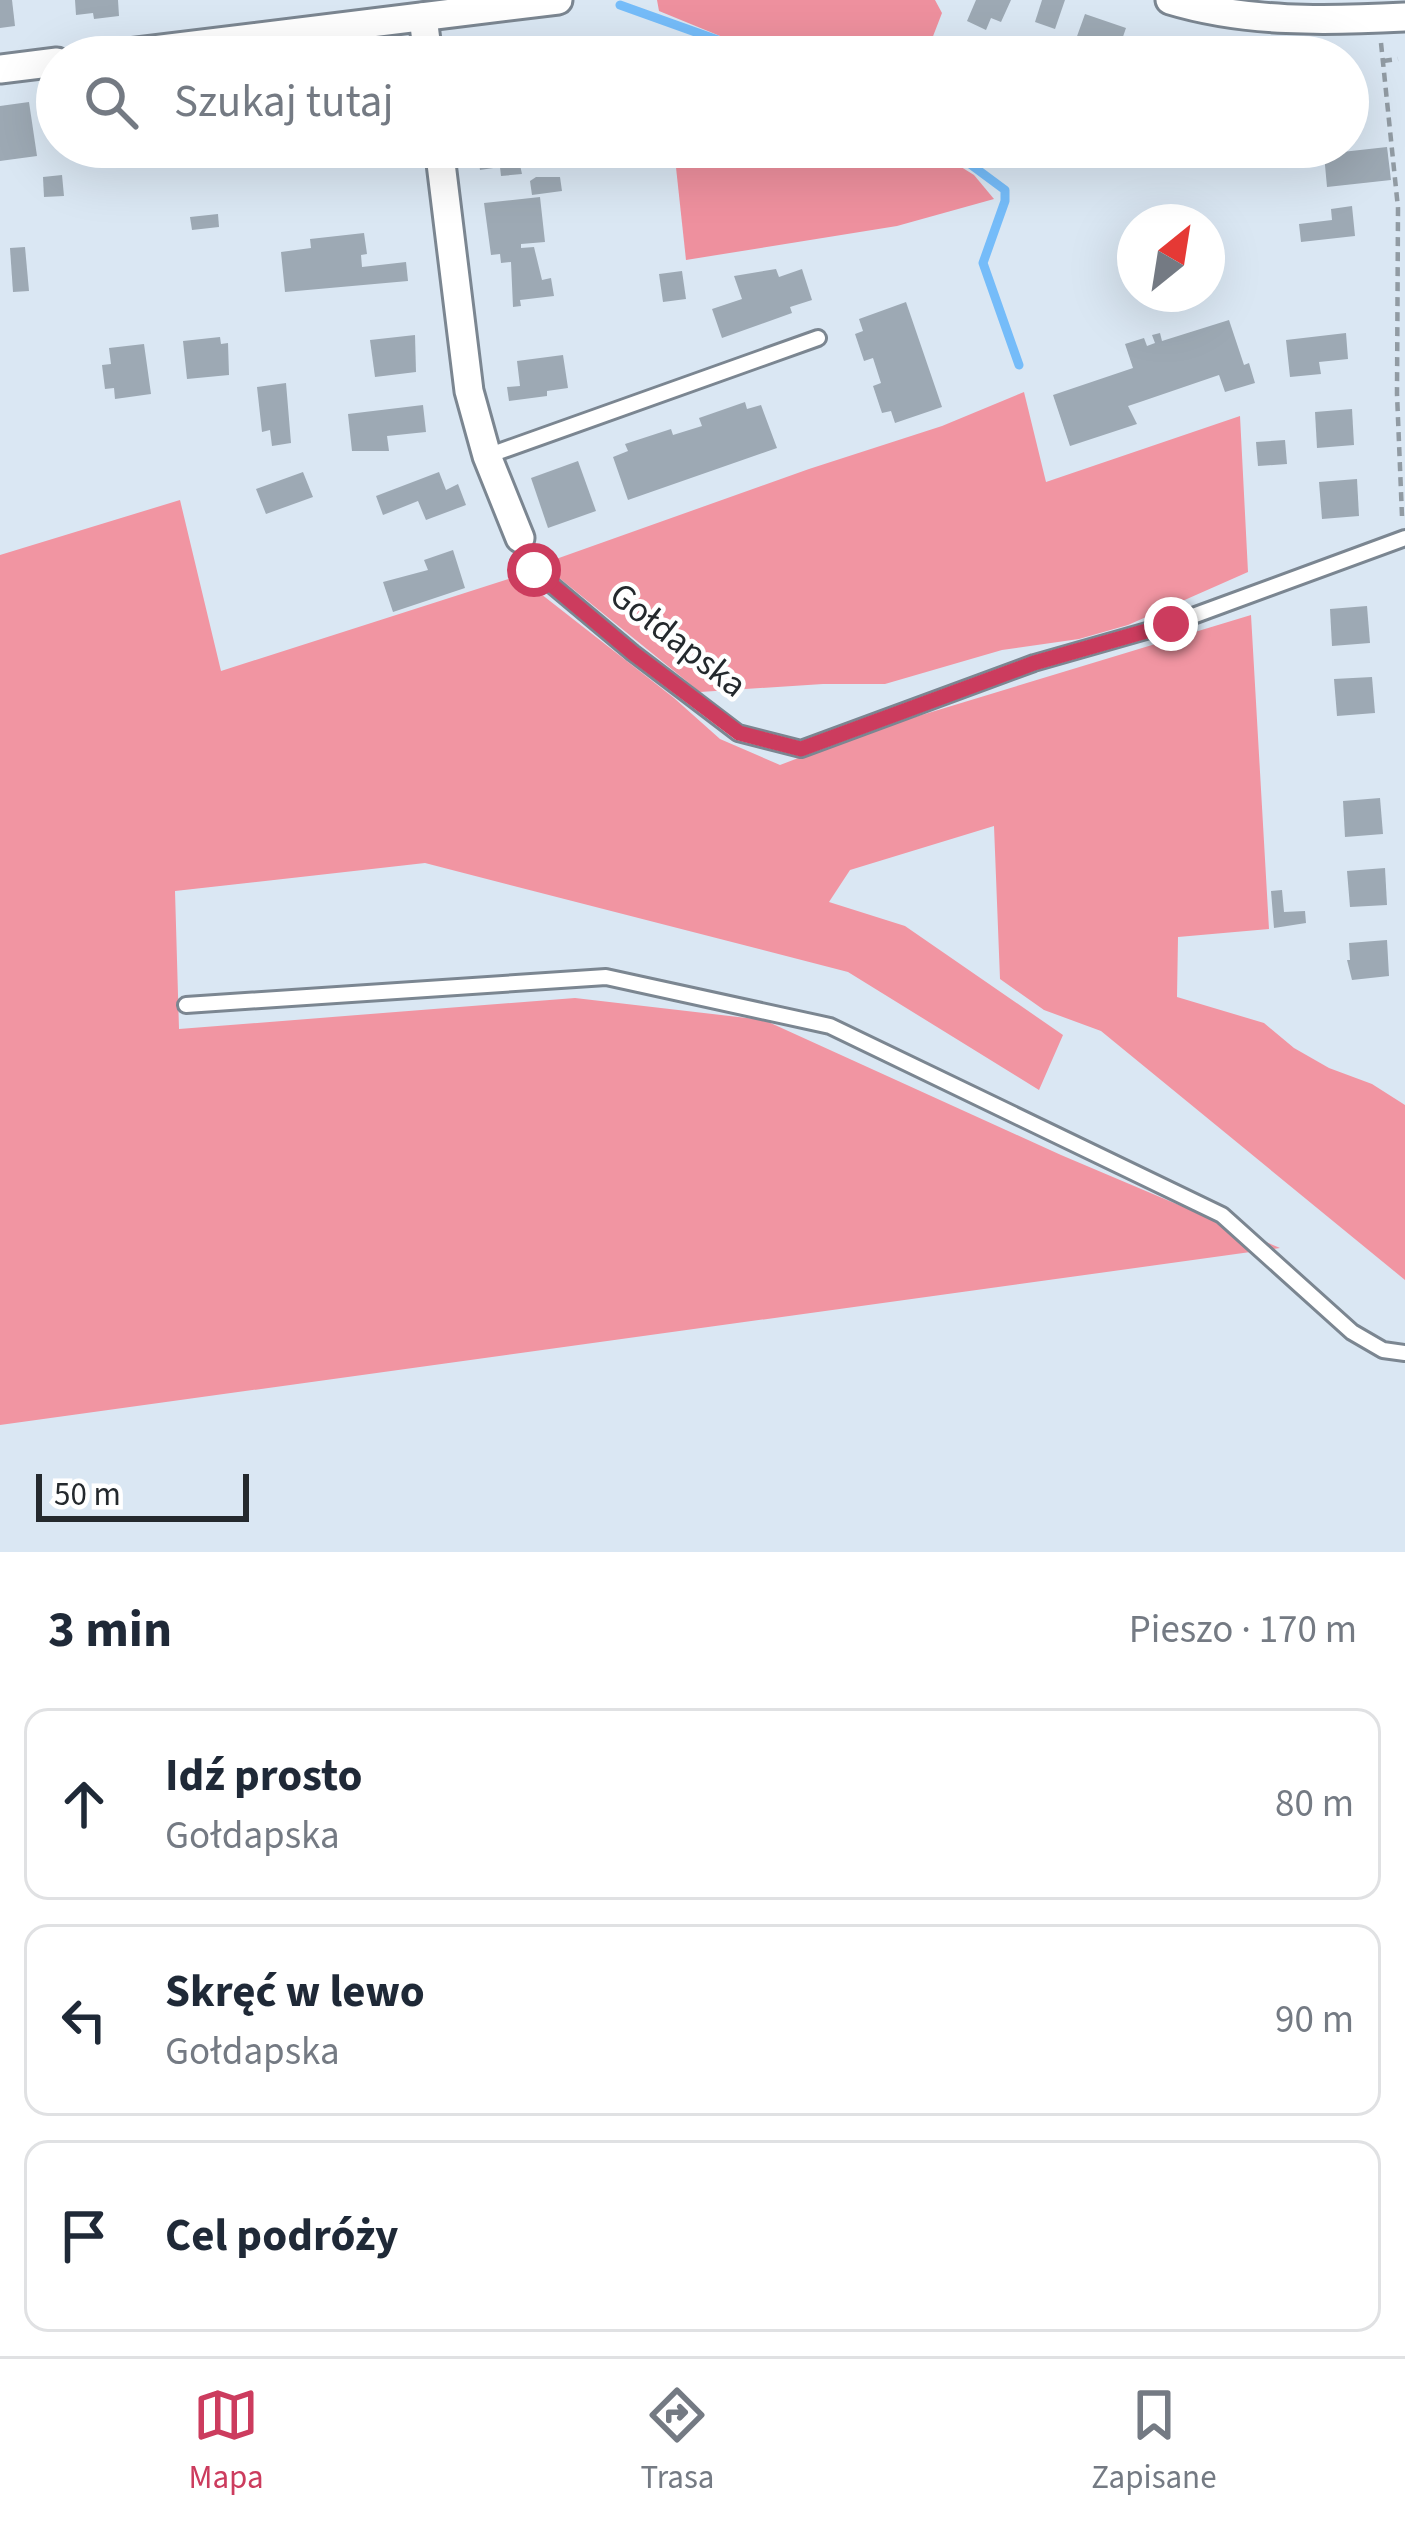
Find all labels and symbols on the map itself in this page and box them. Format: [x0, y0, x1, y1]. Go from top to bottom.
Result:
north arrow [1117, 204, 1225, 312]
route start [507, 543, 561, 597]
street label: Gołdapska [599, 570, 757, 710]
route end [1144, 597, 1198, 651]
scale bar [36, 1468, 249, 1521]

